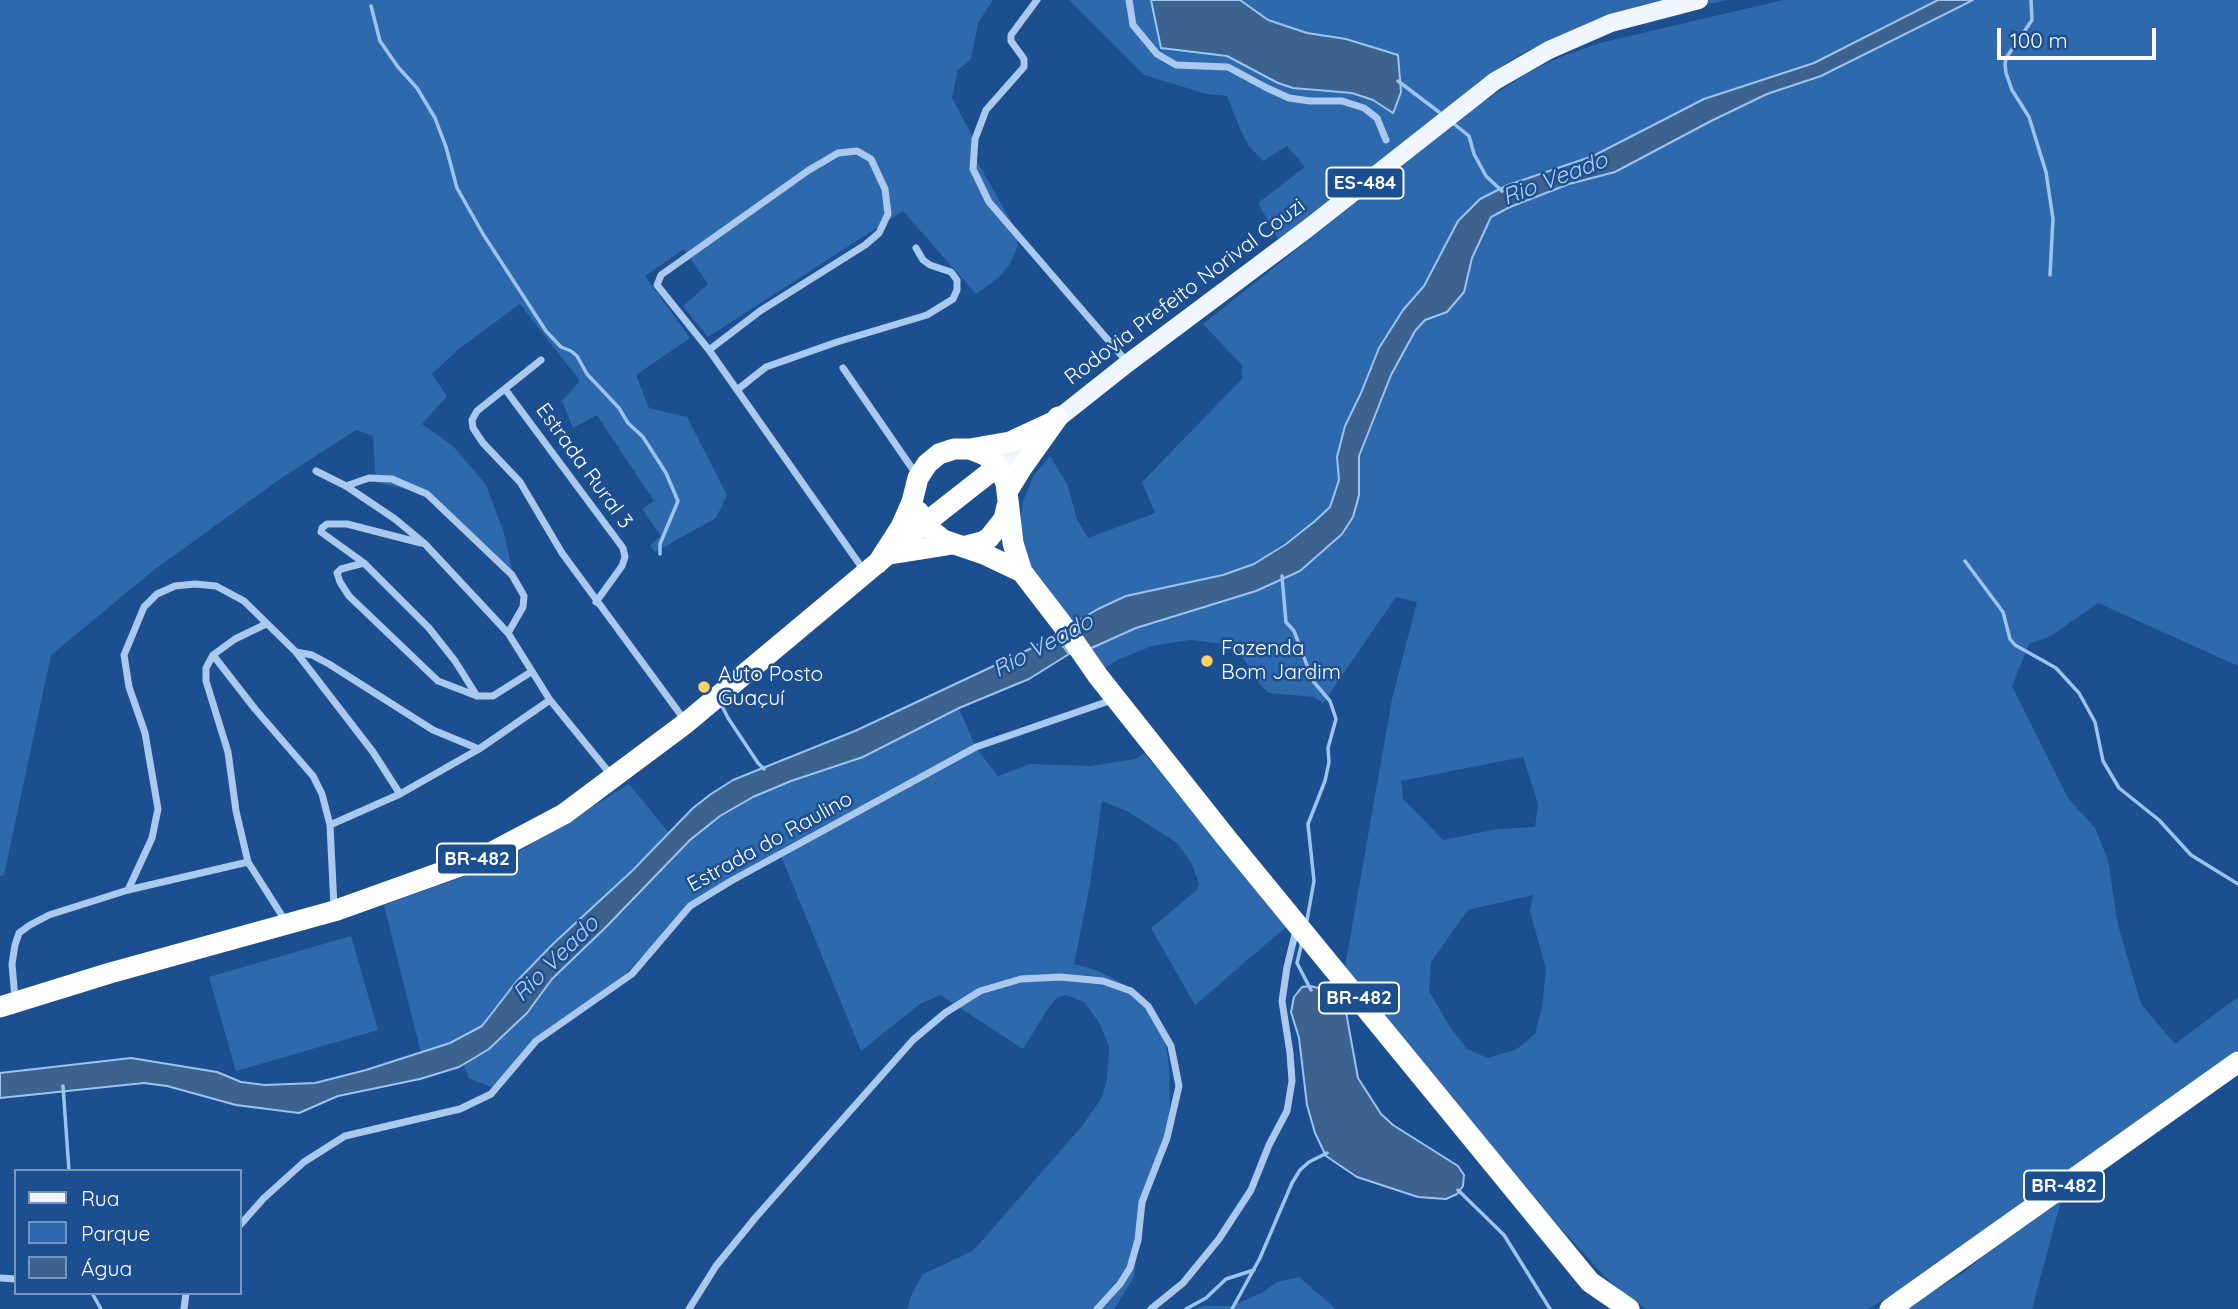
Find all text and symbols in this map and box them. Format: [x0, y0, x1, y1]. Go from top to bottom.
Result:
scale bar [2000, 14, 2159, 58]
text: 100 m [2010, 27, 2068, 53]
water label: Rio Veado [1499, 146, 1611, 212]
road number: ES-484 [1326, 168, 1404, 198]
street label: Rodovia Prefeito Norival Couzi [1060, 193, 1310, 391]
street label: Estrada Rural 3 [530, 398, 638, 534]
water label: Rio Veado [988, 608, 1098, 684]
place label: Fazenda Bom Jardim [1221, 636, 1341, 686]
marker: Fazenda Bom Jardim [1199, 653, 1215, 669]
place label: Auto Posto Guaçuí [718, 662, 823, 712]
marker: Auto Posto Guaçuí [696, 679, 712, 695]
street label: Estrada do Raulino [683, 786, 857, 898]
road number: BR-482 [437, 844, 517, 874]
water label: Rio Veado [507, 910, 605, 1008]
road number: BR-482 [1319, 982, 1399, 1014]
legend [14, 1169, 242, 1295]
road number: BR-482 [2024, 1170, 2104, 1202]
text: Rua [81, 1185, 120, 1211]
text: Parque [81, 1220, 150, 1246]
text: Água [81, 1255, 132, 1281]

